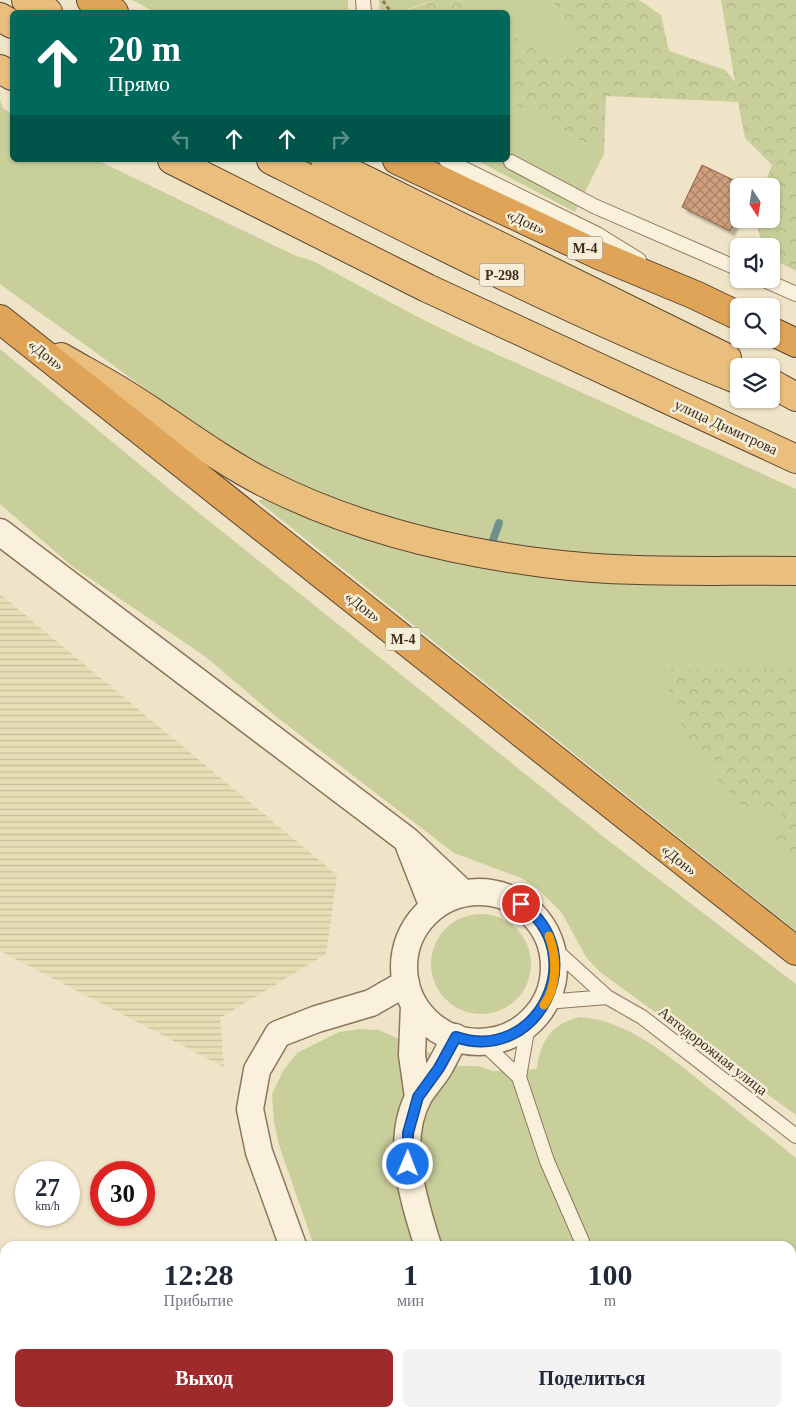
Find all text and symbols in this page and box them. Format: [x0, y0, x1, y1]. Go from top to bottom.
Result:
icon: ahead [25, 30, 90, 95]
text: 20 m [108, 30, 181, 69]
text: Прямо [108, 71, 170, 96]
icon: left [167, 125, 195, 153]
icon: ahead [220, 125, 248, 153]
icon: ahead [273, 125, 301, 153]
icon: right [326, 125, 354, 153]
north arrow [730, 178, 780, 228]
map controls [730, 178, 780, 408]
street label: «Дон» [504, 206, 548, 238]
road number: М-4 [568, 237, 602, 260]
button: sound [730, 238, 780, 288]
road number: Р-298 [480, 264, 524, 286]
button: search [730, 298, 780, 348]
street label: «Дон» [25, 336, 67, 374]
button: layers [730, 358, 780, 408]
street label: улица Димитрова [672, 396, 780, 458]
street label: «Дон» [342, 588, 384, 626]
road number: М-4 [386, 628, 420, 650]
street label: «Дон» [658, 841, 700, 879]
pin [500, 883, 542, 925]
icon: arrive [507, 890, 535, 918]
street label: Автодорожная улица [655, 1004, 771, 1099]
position arrow [381, 1137, 433, 1189]
speed limit sign: 30 [90, 1161, 155, 1226]
text: 27 [35, 1174, 60, 1201]
text: km/h [35, 1199, 60, 1213]
text: 12:28 [163, 1258, 233, 1291]
text: 1 [403, 1258, 418, 1291]
text: 100 [588, 1258, 633, 1291]
text: Прибытие [164, 1292, 233, 1309]
text: мин [397, 1292, 424, 1309]
text: m [604, 1292, 616, 1309]
button: Выход [15, 1349, 393, 1407]
button: Поделиться [403, 1349, 781, 1407]

